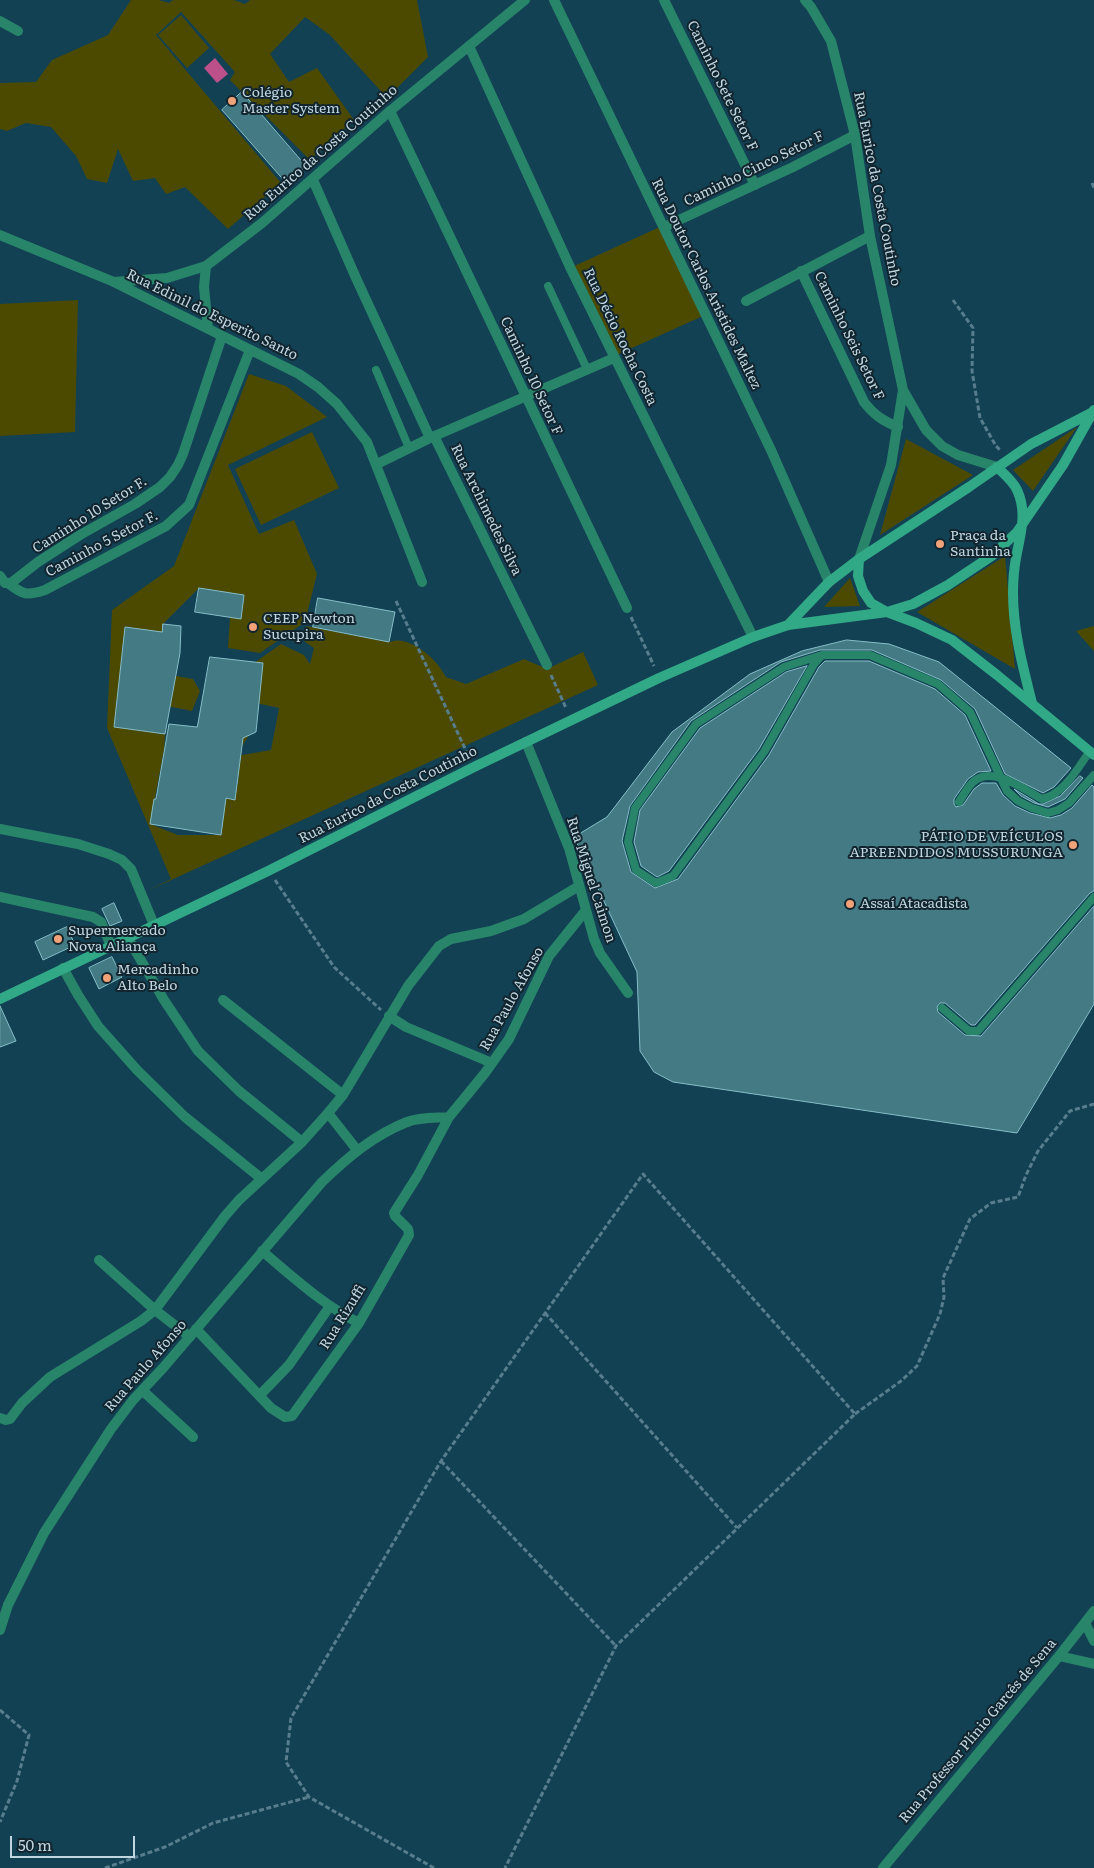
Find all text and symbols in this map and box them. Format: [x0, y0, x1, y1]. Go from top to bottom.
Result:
street label: Caminho Sete Setor F [683, 18, 761, 154]
street label: Rua Eurico da Costa Coutinho [241, 82, 401, 224]
place label: Colégio Master System [242, 85, 340, 118]
street label: Rua Eurico da Costa Coutinho [850, 90, 904, 288]
marker: Colégio Master System [226, 95, 238, 107]
street label: Caminho Cinco Setor F [681, 128, 827, 210]
street label: Rua Doutor Carlos Aristides Maltez [648, 176, 764, 392]
street label: Rua Edinil do Esperito Santo [124, 266, 300, 364]
street label: Rua Décio Rocha Costa [579, 266, 661, 408]
street label: Caminho Seis Setor F [810, 269, 888, 403]
street label: Caminho 10 Setor F [496, 314, 566, 438]
street label: Rua Archimedes Silva [447, 441, 525, 579]
street label: Caminho 10 Setor F. [30, 473, 150, 557]
street label: Caminho 5 Setor F. [43, 507, 161, 581]
place label: Praça da Santinha [950, 528, 1011, 560]
marker: Praça da Santinha [934, 538, 946, 550]
place label: CEEP Newton Sucupira [263, 611, 355, 644]
marker: CEEP Newton Sucupira [247, 621, 259, 633]
street label: Rua Eurico da Costa Coutinho [296, 743, 480, 847]
street label: Rua Miguel Caimon [563, 815, 619, 945]
place label: PÁTIO DE VEÍCULOS APREENDIDOS MUSSURUNGA [849, 829, 1063, 862]
marker: PÁTIO DE VEÍCULOS APREENDIDOS MUSSURUNGA [1067, 839, 1079, 851]
place label: Assaí Atacadista [860, 896, 968, 912]
marker: Assaí Atacadista [844, 898, 856, 910]
place label: Supermercado Nova Aliança [68, 923, 166, 956]
marker: Supermercado Nova Aliança [52, 933, 64, 945]
street label: Rua Paulo Afonso [477, 944, 547, 1054]
place label: Mercadinho Alto Belo [117, 962, 199, 994]
marker: Mercadinho Alto Belo [101, 972, 113, 984]
street label: Rua Rizuffi [316, 1282, 370, 1352]
street label: Rua Paulo Afonso [102, 1317, 190, 1415]
street label: Rua Professor Plínio Garcês de Sena [896, 1635, 1060, 1827]
scale bar [12, 1826, 138, 1858]
text: 50 m [18, 1833, 52, 1856]

